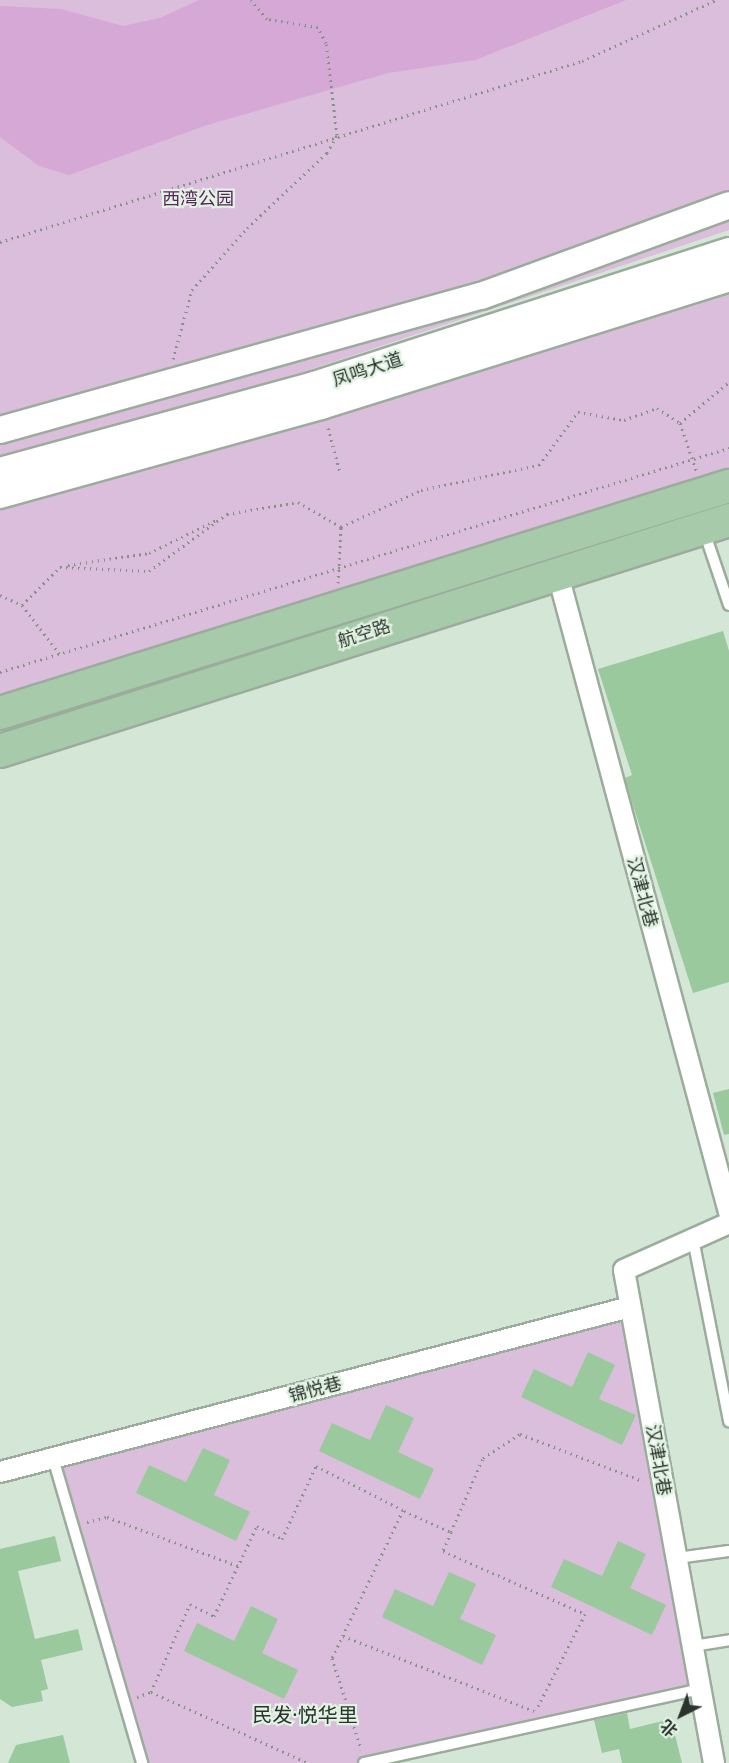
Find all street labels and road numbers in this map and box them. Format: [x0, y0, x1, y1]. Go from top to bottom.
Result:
street label: 凤鸣大道 [329, 348, 405, 390]
street label: 航空路 [335, 614, 393, 652]
street label: 汉津北巷 [623, 854, 663, 930]
street label: 锦悦巷 [286, 1372, 344, 1406]
street label: 汉津北巷 [642, 1423, 676, 1497]

